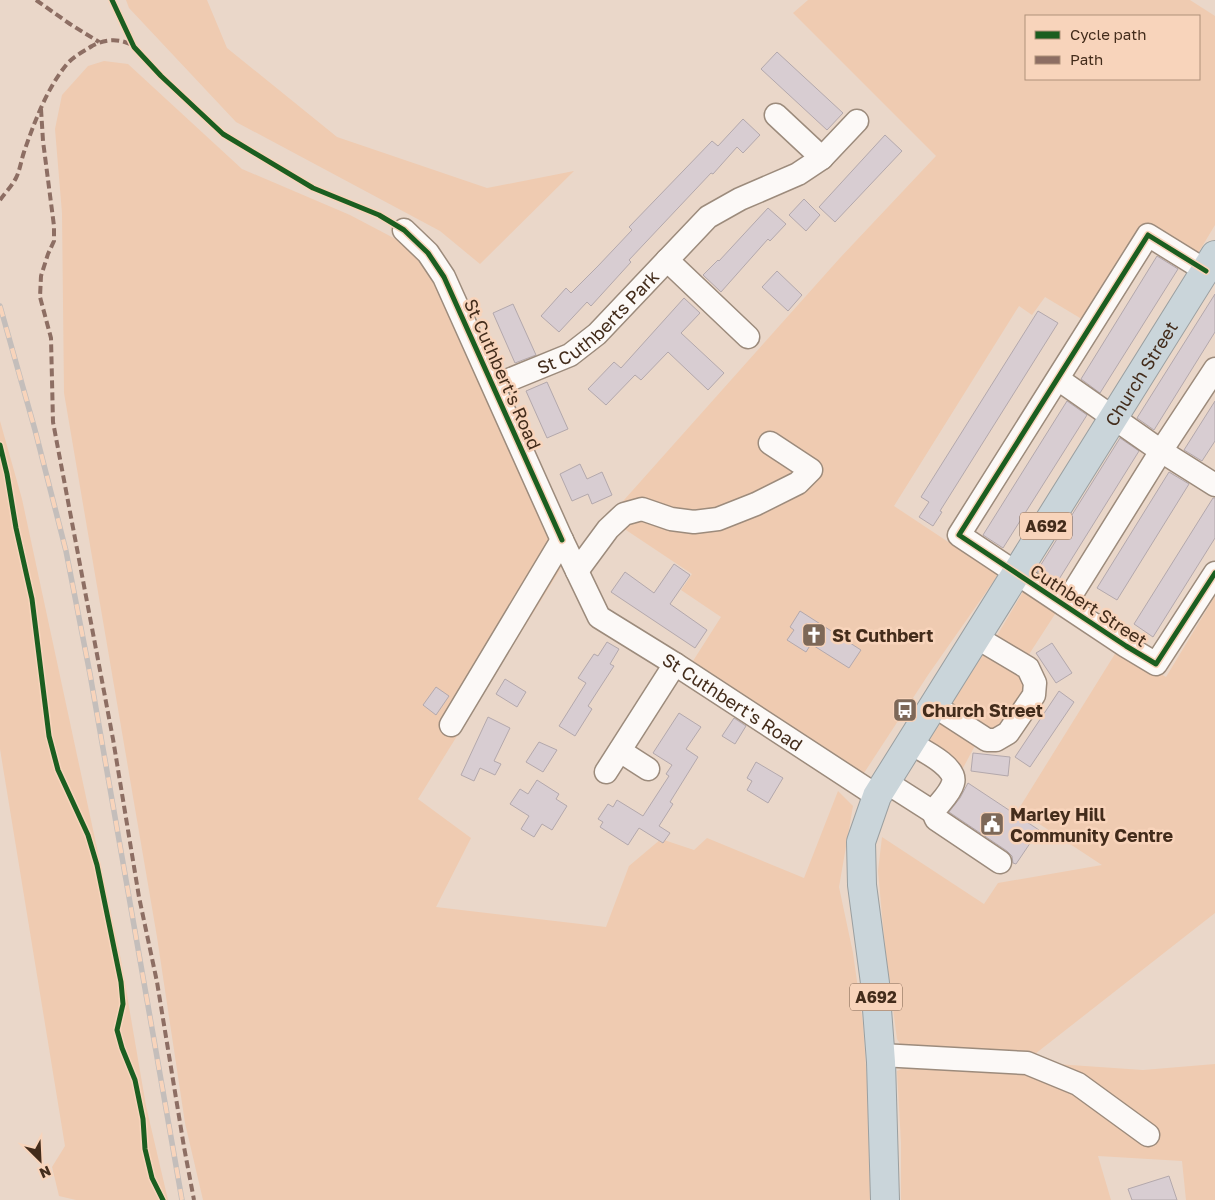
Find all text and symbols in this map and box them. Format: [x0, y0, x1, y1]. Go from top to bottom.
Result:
legend [1025, 15, 1200, 80]
text: Cycle path [1070, 25, 1146, 43]
text: Path [1070, 50, 1103, 68]
street label: St Cuthberts Park [534, 265, 663, 378]
street label: St Cuthbert's Road [460, 295, 546, 453]
street label: Church Street [1100, 317, 1182, 430]
road number: A692 [1020, 512, 1072, 540]
street label: Cuthbert Street [1026, 559, 1152, 651]
church icon: St Cuthbert [801, 622, 827, 648]
place label: St Cuthbert [832, 624, 933, 646]
street label: St Cuthbert's Road [659, 648, 807, 755]
bus stop icon: Church Street [892, 697, 918, 723]
place label: Church Street [922, 699, 1043, 721]
place label: Marley Hill Community Centre [1010, 803, 1174, 846]
public building icon: Marley Hill Community Centre [979, 811, 1005, 837]
road number: A692 [850, 984, 902, 1010]
north arrow [15, 1135, 65, 1185]
text: N [37, 1162, 54, 1182]

